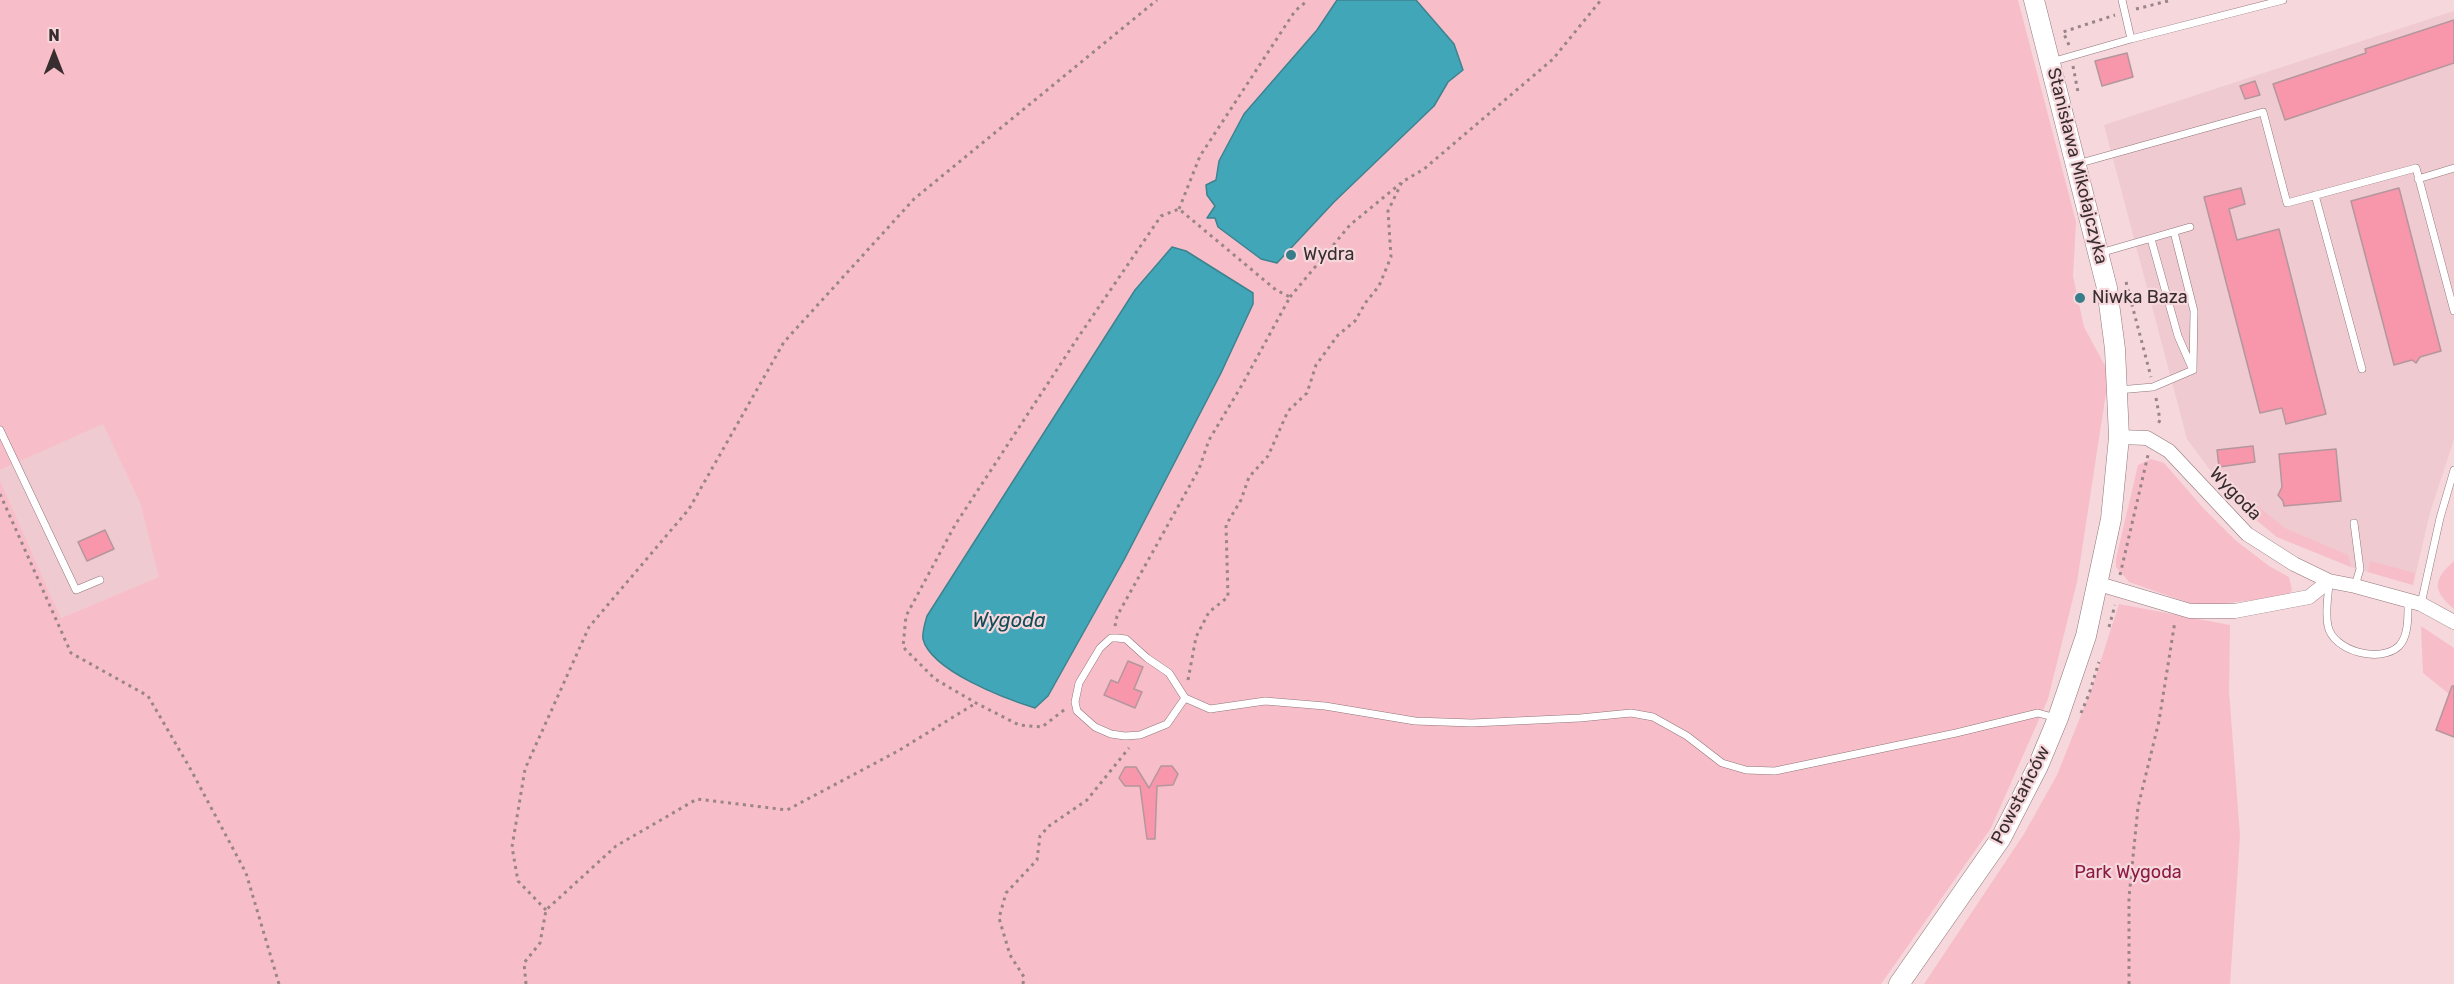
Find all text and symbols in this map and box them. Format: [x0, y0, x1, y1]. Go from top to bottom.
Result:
north arrow [24, 24, 84, 84]
text: N [48, 26, 60, 45]
street label: Stanisława Mikołajczyka [2042, 66, 2112, 266]
place label: Wydra [1303, 244, 1354, 266]
marker: Wydra [1284, 248, 1298, 262]
place label: Niwka Baza [2092, 287, 2188, 309]
marker: Niwka Baza [2073, 291, 2087, 305]
street label: Wygoda [2204, 463, 2266, 525]
water label: Wygoda [972, 609, 1046, 633]
street label: Powstańców [1987, 742, 2055, 848]
park label: Park Wygoda [2074, 862, 2182, 884]

